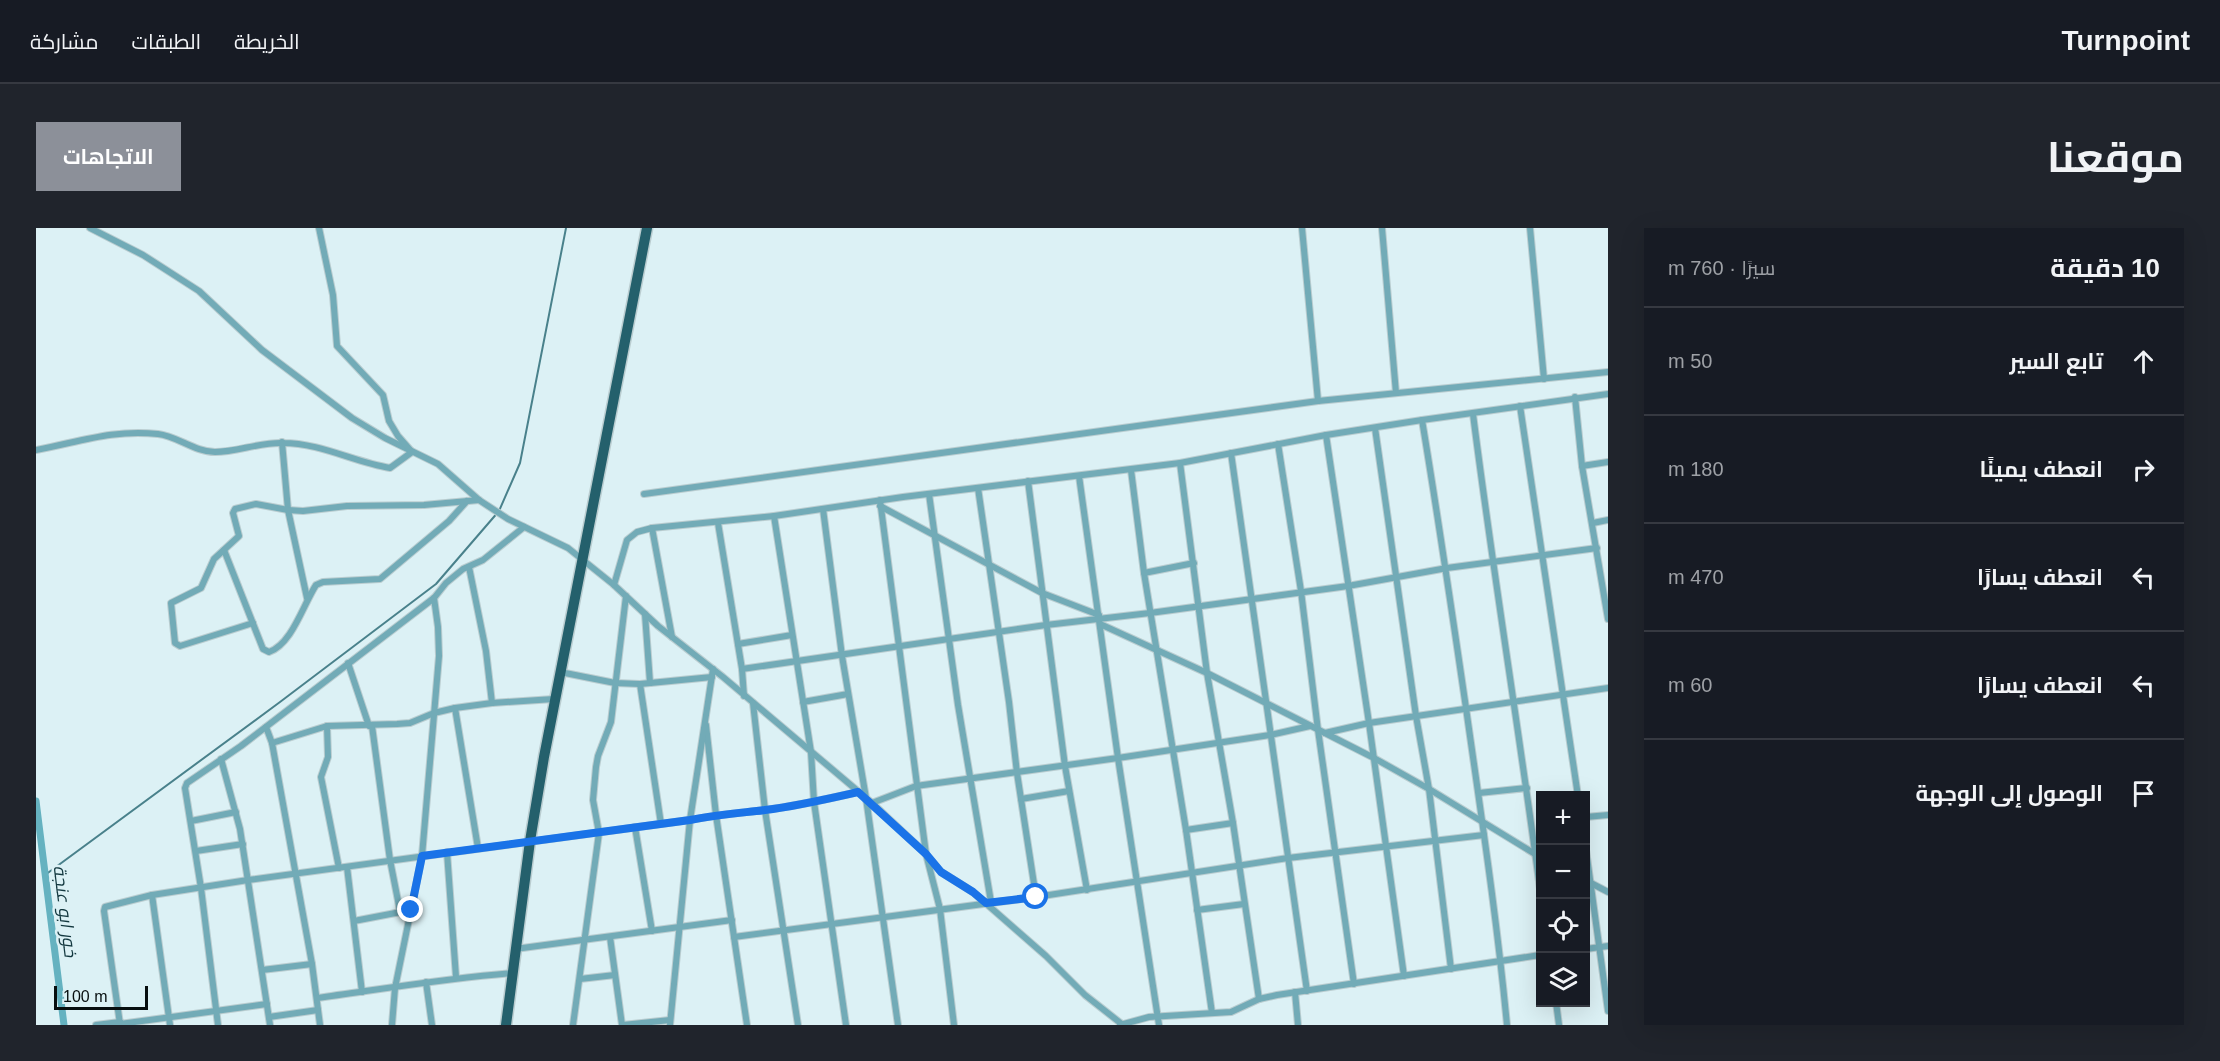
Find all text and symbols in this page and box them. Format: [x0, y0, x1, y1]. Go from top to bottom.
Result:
text: Turnpoint [2061, 25, 2190, 56]
text: مشاركة [30, 30, 99, 53]
text: الطبقات [132, 30, 201, 53]
text: الخريطة [234, 30, 300, 53]
button: الاتجاهات [36, 122, 181, 191]
text: موقعنا [2047, 134, 2184, 181]
text: 10 دقيقة [2050, 253, 2160, 283]
text: سيرًا · 760 m [1668, 257, 1775, 279]
icon: ahead [2127, 345, 2160, 378]
text: تابع السير [2009, 349, 2103, 374]
text: 50 m [1668, 350, 1712, 372]
icon: right [2127, 453, 2160, 486]
text: انعطف يمينًا [1980, 457, 2103, 482]
text: 180 m [1668, 458, 1724, 480]
icon: left [2127, 561, 2160, 594]
text: انعطف يسارًا [1977, 565, 2103, 590]
text: 470 m [1668, 566, 1724, 588]
icon: left [2127, 669, 2160, 702]
text: انعطف يسارًا [1977, 673, 2103, 698]
text: 60 m [1668, 674, 1712, 696]
icon: arrive [2127, 777, 2160, 810]
text: الوصول إلى الوجهة [1916, 781, 2103, 806]
map controls [1536, 791, 1590, 1007]
button: + [1536, 791, 1590, 845]
button: − [1536, 845, 1590, 899]
water label: خور ابو عنجة [49, 864, 81, 959]
route start [1022, 883, 1048, 909]
route end [397, 896, 423, 922]
button: locate [1536, 899, 1590, 953]
button: layers [1536, 953, 1590, 1007]
scale bar [54, 983, 148, 1010]
text: 100 m [63, 988, 107, 1005]

